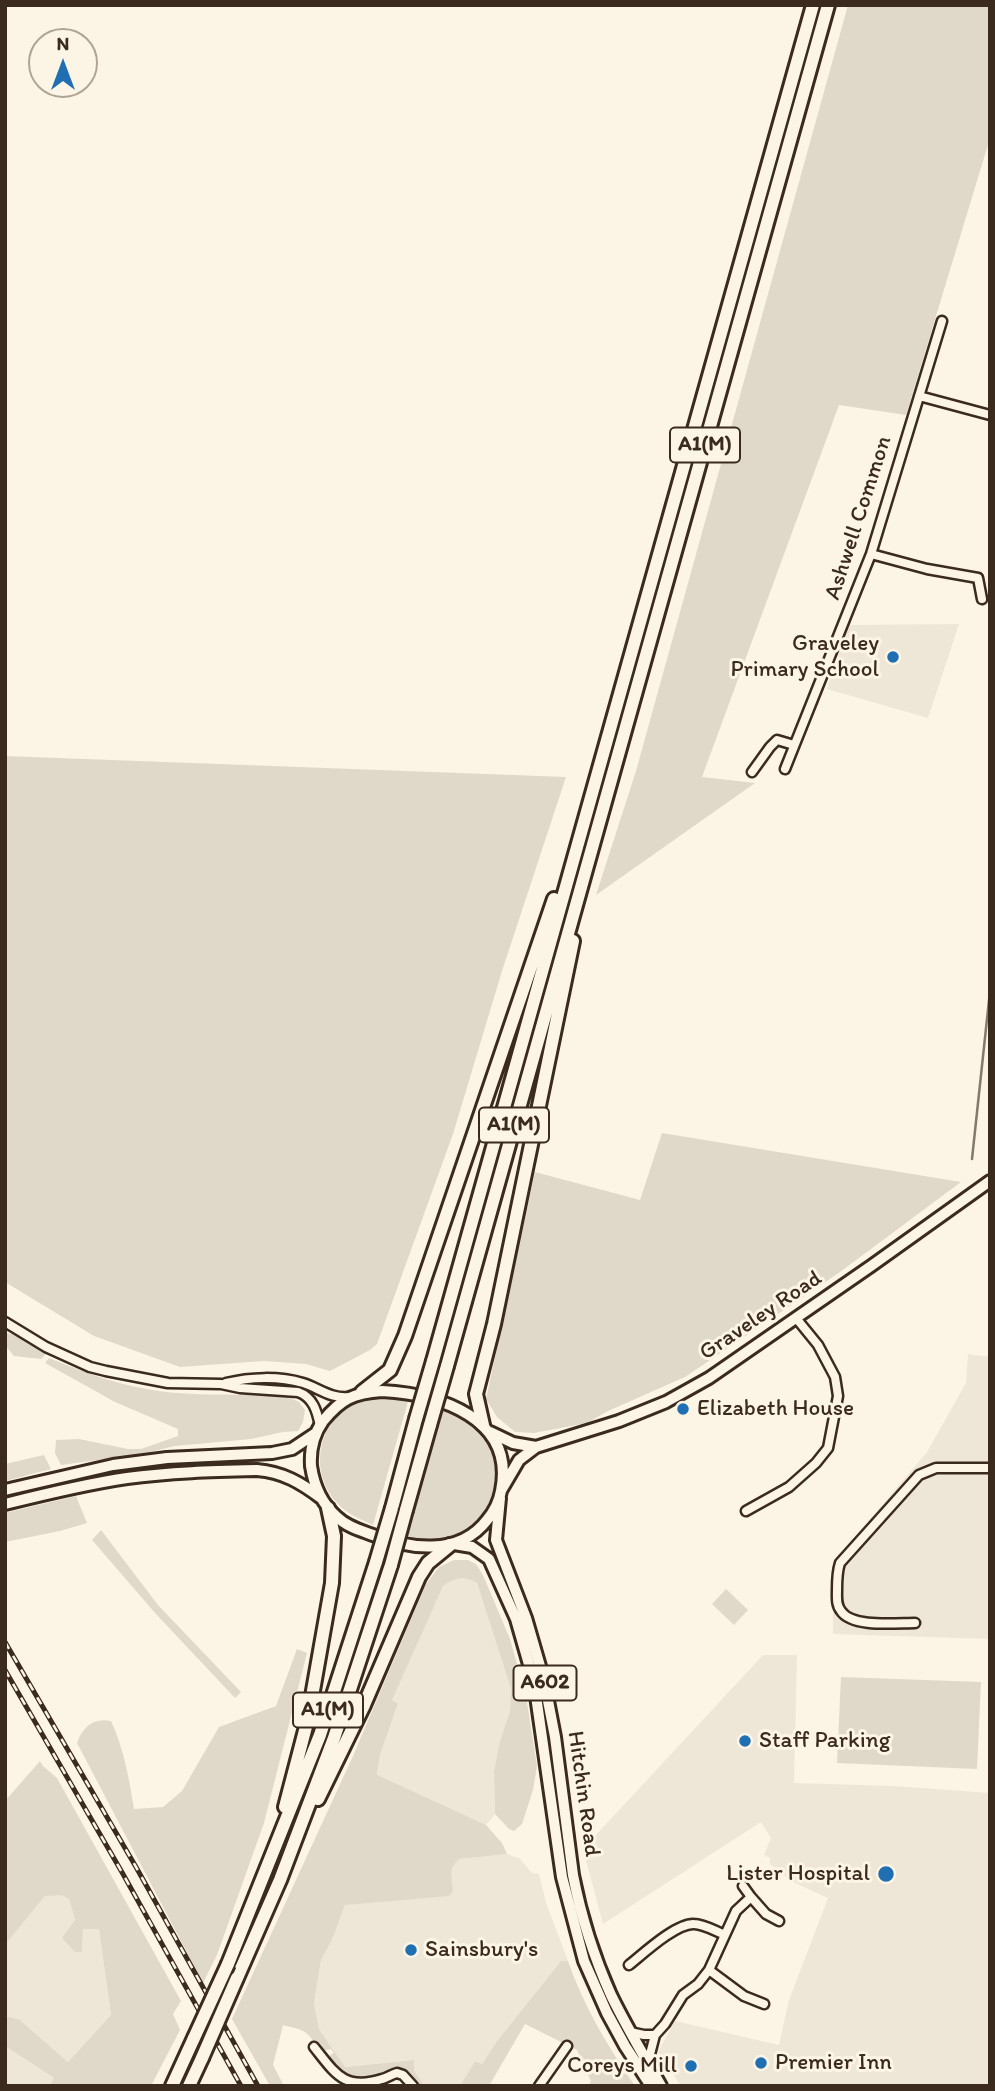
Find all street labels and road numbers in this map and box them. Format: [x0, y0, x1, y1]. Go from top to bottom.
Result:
road number: A1(M) [670, 428, 740, 462]
street label: Ashwell Common [820, 433, 898, 603]
road number: A1(M) [479, 1108, 549, 1142]
street label: Graveley Road [695, 1265, 827, 1367]
road number: A602 [514, 1666, 576, 1700]
road number: A1(M) [293, 1692, 363, 1728]
street label: Hitchin Road [561, 1729, 605, 1859]

